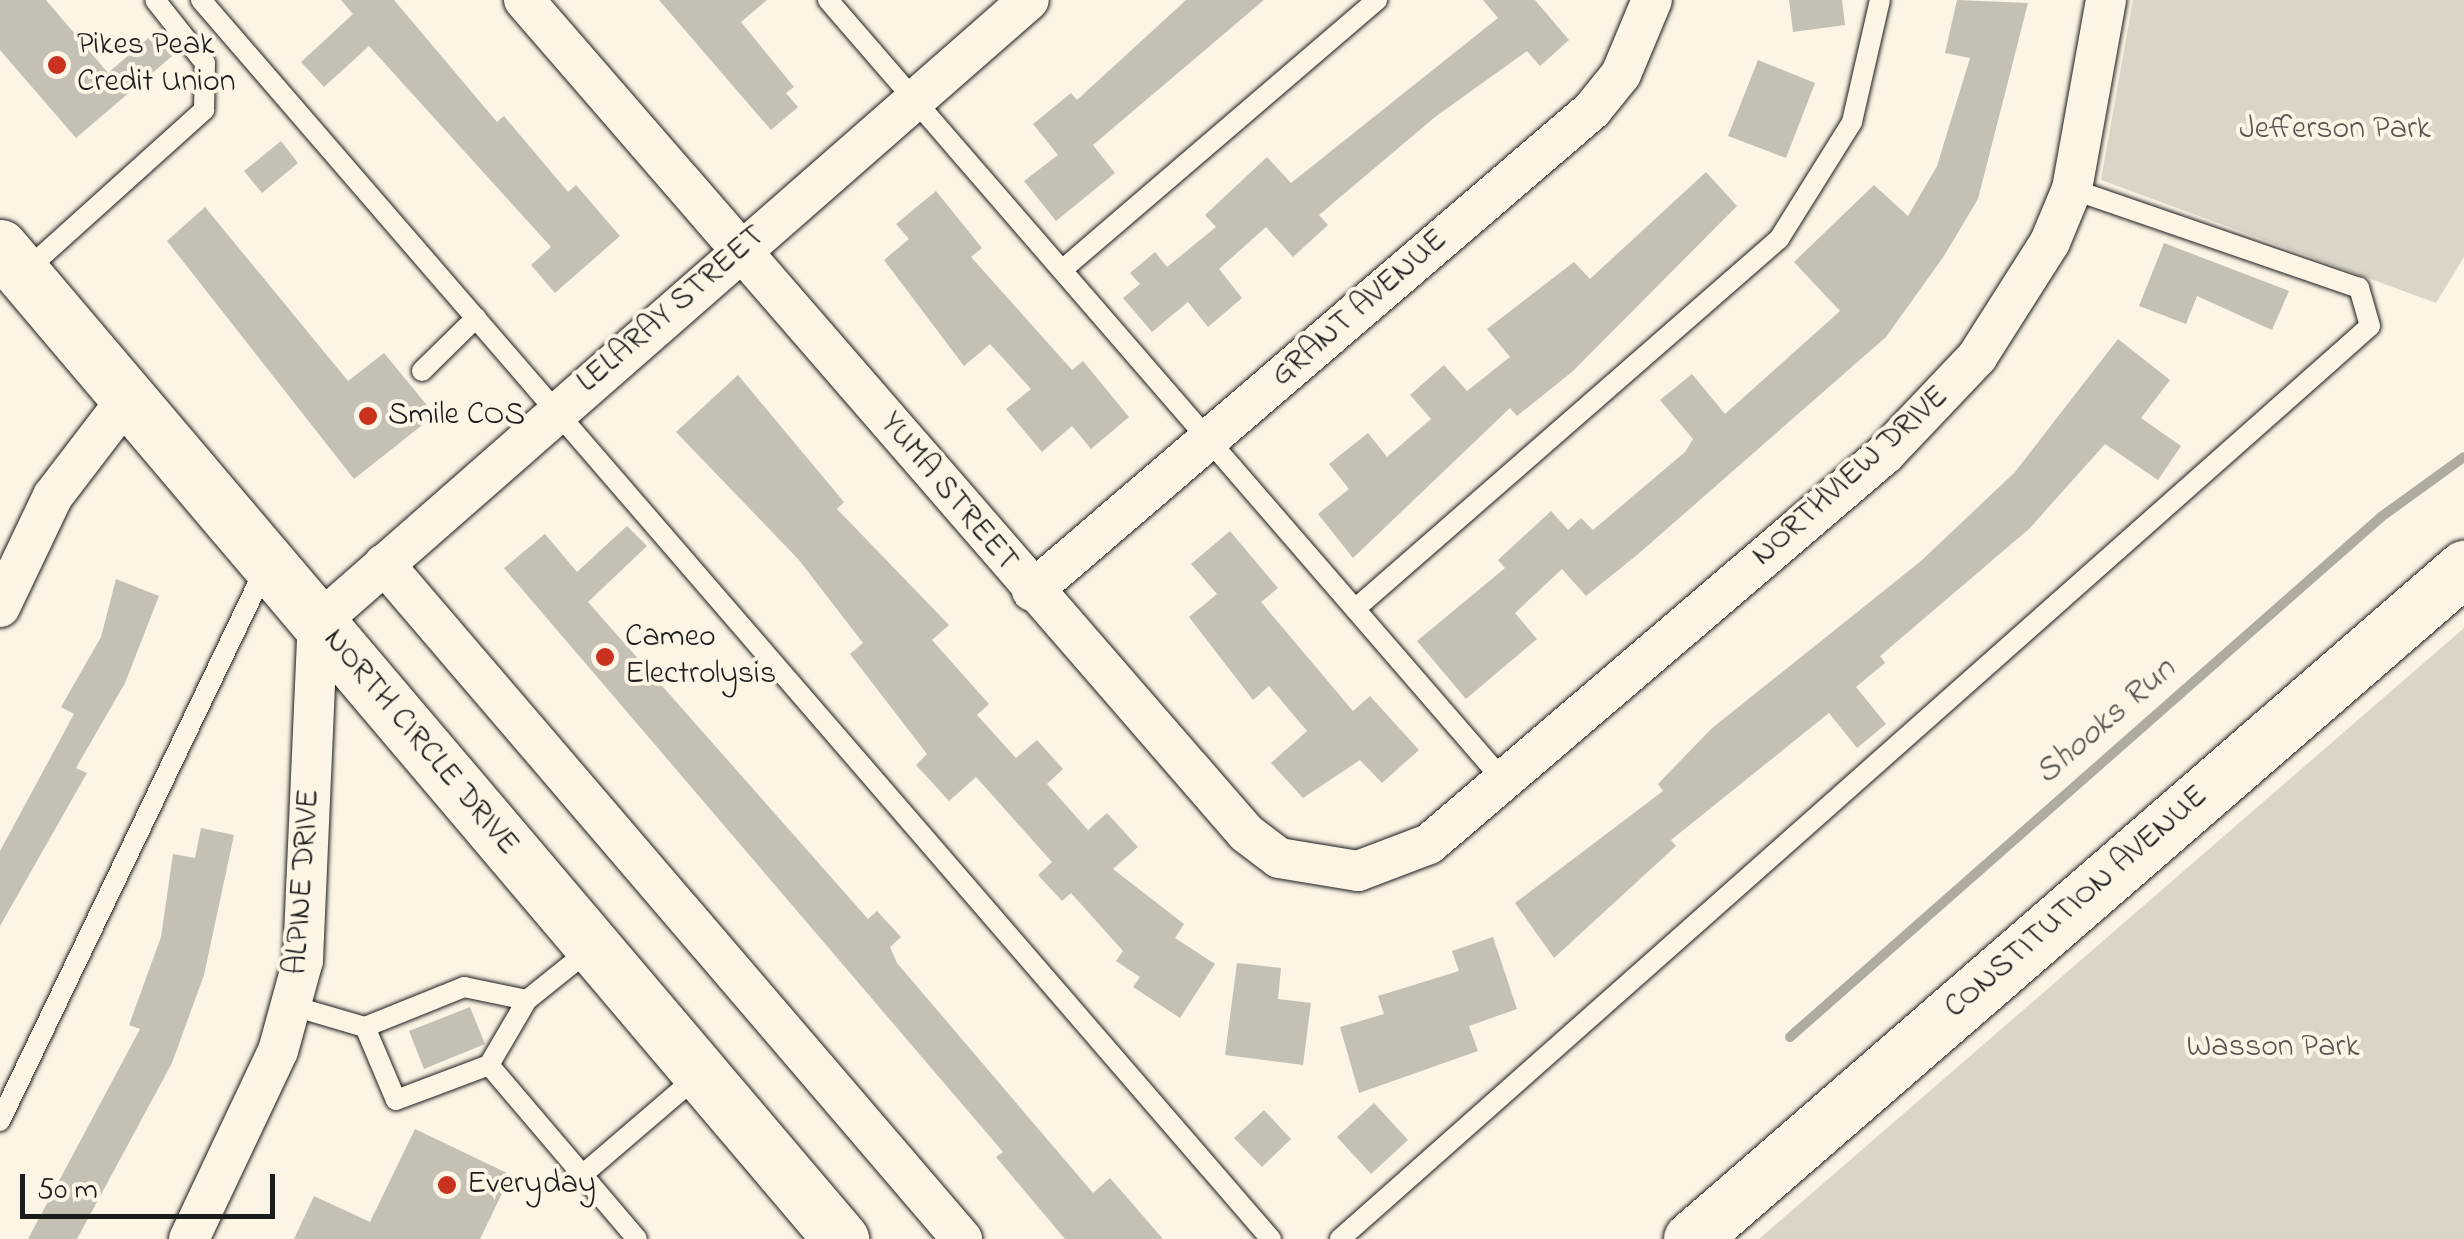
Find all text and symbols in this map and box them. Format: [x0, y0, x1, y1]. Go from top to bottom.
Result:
place label: Pikes Peak Credit Union [77, 28, 235, 103]
marker: Pikes Peak Credit Union [46, 54, 68, 76]
park label: Jefferson Park [2239, 111, 2431, 149]
street label: LELARAY STREET [570, 218, 774, 402]
street label: GRANT AVENUE [1264, 222, 1456, 396]
street label: NORTHVIEW DRIVE [1745, 379, 1957, 575]
place label: Smile COS [388, 397, 525, 435]
marker: Smile COS [357, 405, 379, 427]
street label: YUMA STREET [870, 406, 1026, 580]
place label: Cameo Electrolysis [625, 620, 776, 695]
street label: NORTH CIRCLE DRIVE [314, 622, 526, 864]
marker: Cameo Electrolysis [594, 646, 616, 668]
water label: Shooks Run [2027, 649, 2185, 795]
street label: CONSTITUTION AVENUE [1938, 778, 2216, 1028]
street label: ALPINE DRIVE [278, 788, 330, 976]
park label: Wasson Park [2187, 1029, 2359, 1067]
scale bar [25, 1154, 280, 1216]
place label: Everyday [467, 1166, 596, 1204]
text: 50 m [37, 1169, 98, 1213]
marker: Everyday [436, 1174, 458, 1196]

